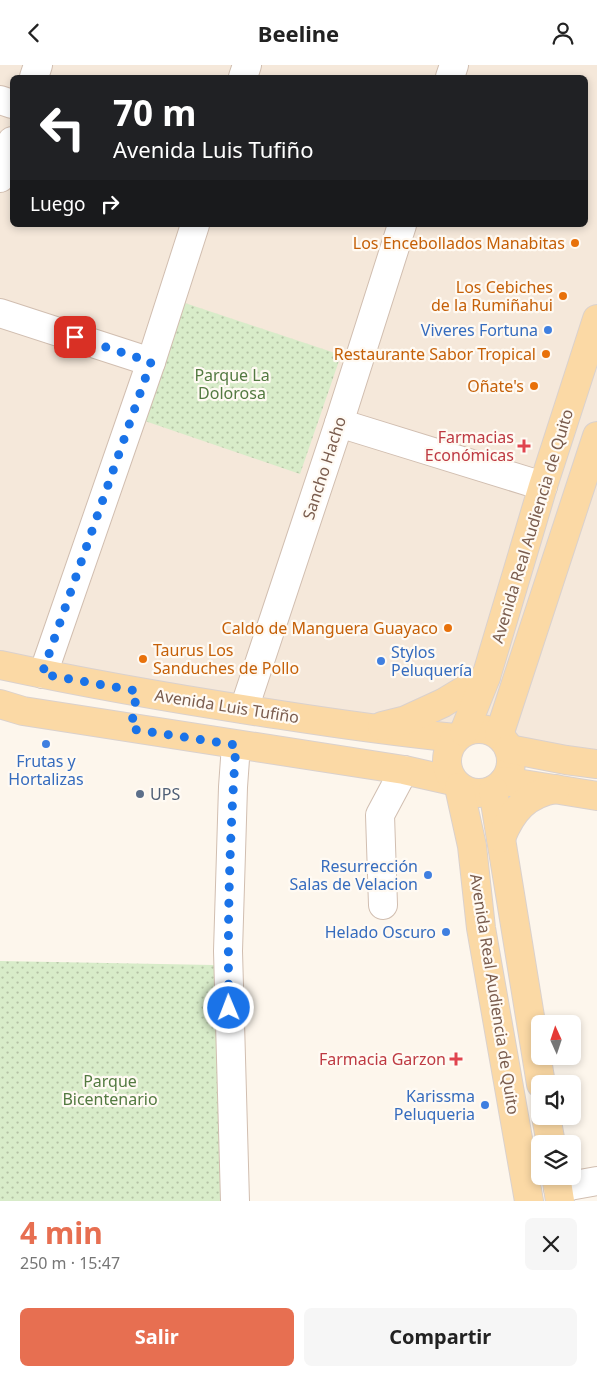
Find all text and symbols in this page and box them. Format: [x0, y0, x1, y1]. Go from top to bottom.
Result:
text: Beeline [258, 18, 339, 48]
icon: back [20, 19, 48, 47]
icon: person [549, 19, 577, 47]
text: 70 m [113, 89, 196, 136]
icon: left [30, 95, 95, 160]
text: Avenida Luis Tufiño [113, 134, 313, 164]
icon: right [96, 190, 124, 218]
text: Luego [30, 191, 86, 217]
place label: Los Encebollados Manabitas [353, 232, 565, 254]
marker: Los Encebollados Manabitas [569, 237, 581, 249]
place label: Los Cebiches de la Rumiñahui [431, 276, 553, 316]
marker: Los Cebiches de la Rumiñahui [557, 290, 569, 302]
pin [54, 316, 96, 358]
place label: Viveres Fortuna [421, 319, 538, 341]
icon: arrive [61, 323, 89, 351]
marker: Viveres Fortuna [542, 324, 554, 336]
place label: Restaurante Sabor Tropical [334, 343, 536, 365]
marker: Restaurante Sabor Tropical [540, 348, 552, 360]
park label: Parque La Dolorosa [194, 364, 270, 404]
place label: Oñate's [467, 375, 524, 397]
marker: Oñate's [528, 380, 540, 392]
street label: Avenida Real Audiencia de Quito [486, 406, 578, 646]
street label: Sancho Hacho [297, 414, 351, 522]
place label: Farmacias Económicas [425, 426, 514, 466]
marker: Farmacias Económicas [518, 440, 530, 452]
place label: Caldo de Manguera Guayaco [222, 617, 438, 639]
marker: Caldo de Manguera Guayaco [442, 622, 454, 634]
place label: Taurus Los Sanduches de Pollo [153, 639, 299, 679]
place label: Stylos Peluquería [391, 641, 472, 681]
marker: Taurus Los Sanduches de Pollo [137, 653, 149, 665]
marker: Stylos Peluquería [375, 655, 387, 667]
street label: Avenida Luis Tufiño [153, 684, 301, 728]
marker: Frutas y Hortalizas [40, 738, 52, 750]
place label: Frutas y Hortalizas [8, 750, 84, 790]
place label: UPS [150, 783, 180, 805]
marker: UPS [134, 788, 146, 800]
place label: Resurrección Salas de Velacion [290, 855, 418, 895]
marker: Resurrección Salas de Velacion [422, 869, 434, 881]
street label: Avenida Real Audiencia de Quito [465, 872, 525, 1116]
place label: Helado Oscuro [325, 921, 436, 943]
marker: Helado Oscuro [440, 926, 452, 938]
position arrow [202, 981, 254, 1033]
north arrow [531, 1015, 581, 1065]
map controls [531, 1015, 581, 1185]
place label: Farmacia Garzon [319, 1048, 446, 1070]
marker: Farmacia Garzon [450, 1053, 462, 1065]
park label: Parque Bicentenario [62, 1070, 158, 1110]
button: sound [531, 1075, 581, 1125]
place label: Karissma Peluqueria [394, 1085, 475, 1125]
marker: Karissma Peluqueria [479, 1099, 491, 1111]
button: layers [531, 1135, 581, 1185]
text: 4 min [20, 1212, 103, 1253]
button: close [525, 1218, 577, 1270]
text: 250 m · 15:47 [20, 1252, 120, 1274]
button: Salir [20, 1308, 294, 1366]
button: Compartir [304, 1308, 577, 1366]

